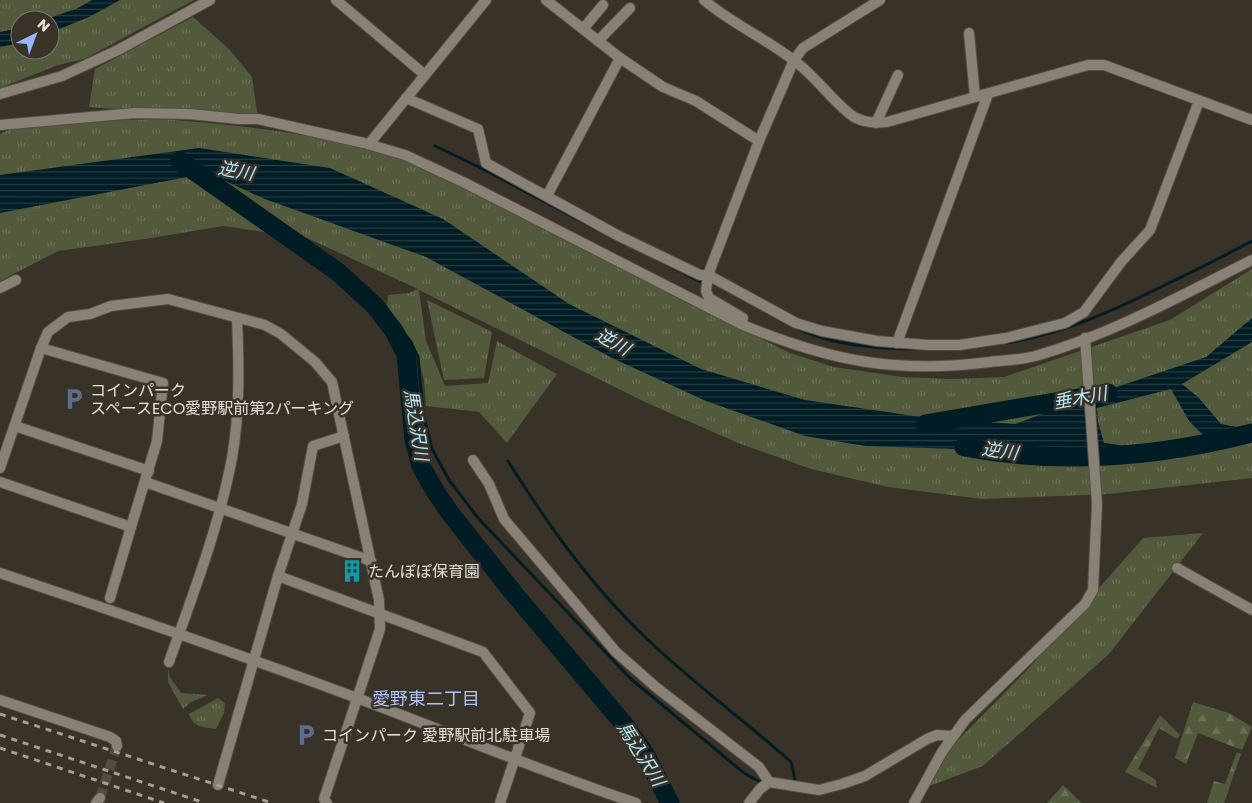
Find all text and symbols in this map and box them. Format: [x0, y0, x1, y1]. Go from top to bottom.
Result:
north arrow [10, 10, 60, 60]
text: N [33, 14, 54, 36]
water label: 逆川 [216, 155, 258, 186]
water label: 逆川 [591, 322, 637, 362]
place label: コインパーク スペースECO愛野駅前第2パーキング [90, 379, 354, 420]
water label: 垂木川 [1051, 380, 1111, 415]
parking icon: コインパーク スペースECO愛野駅前第2パーキング [61, 386, 87, 412]
water label: 馬込沢川 [399, 387, 435, 464]
water label: 逆川 [981, 436, 1022, 466]
building icon: たんぽぽ保育園 [339, 558, 365, 584]
place label: たんぽぽ保育園 [368, 560, 480, 583]
district label: 愛野東二丁目 [372, 686, 480, 711]
water label: 馬込沢川 [612, 717, 672, 793]
parking icon: コインパーク 愛野駅前北駐車場 [293, 722, 319, 748]
place label: コインパーク 愛野駅前北駐車場 [322, 724, 550, 747]

